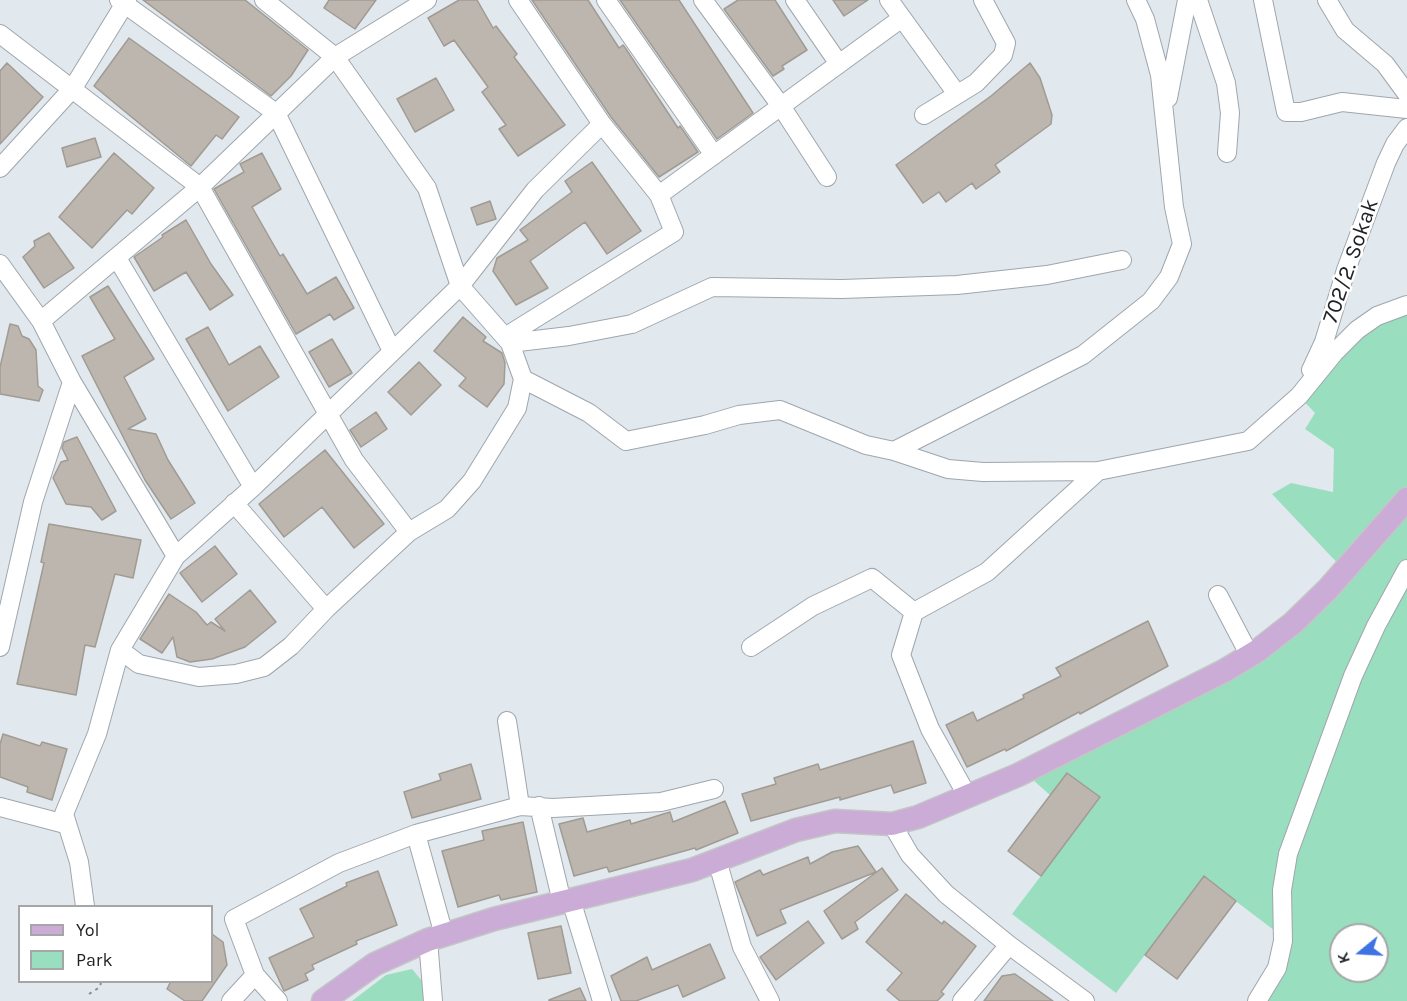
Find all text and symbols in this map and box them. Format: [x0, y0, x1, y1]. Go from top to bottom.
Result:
street label: 702/2. Sokak [1317, 195, 1385, 327]
legend [18, 905, 213, 983]
text: Yol [76, 919, 100, 941]
north arrow [1329, 923, 1389, 983]
text: Park [76, 949, 113, 971]
text: K [1333, 950, 1354, 966]

